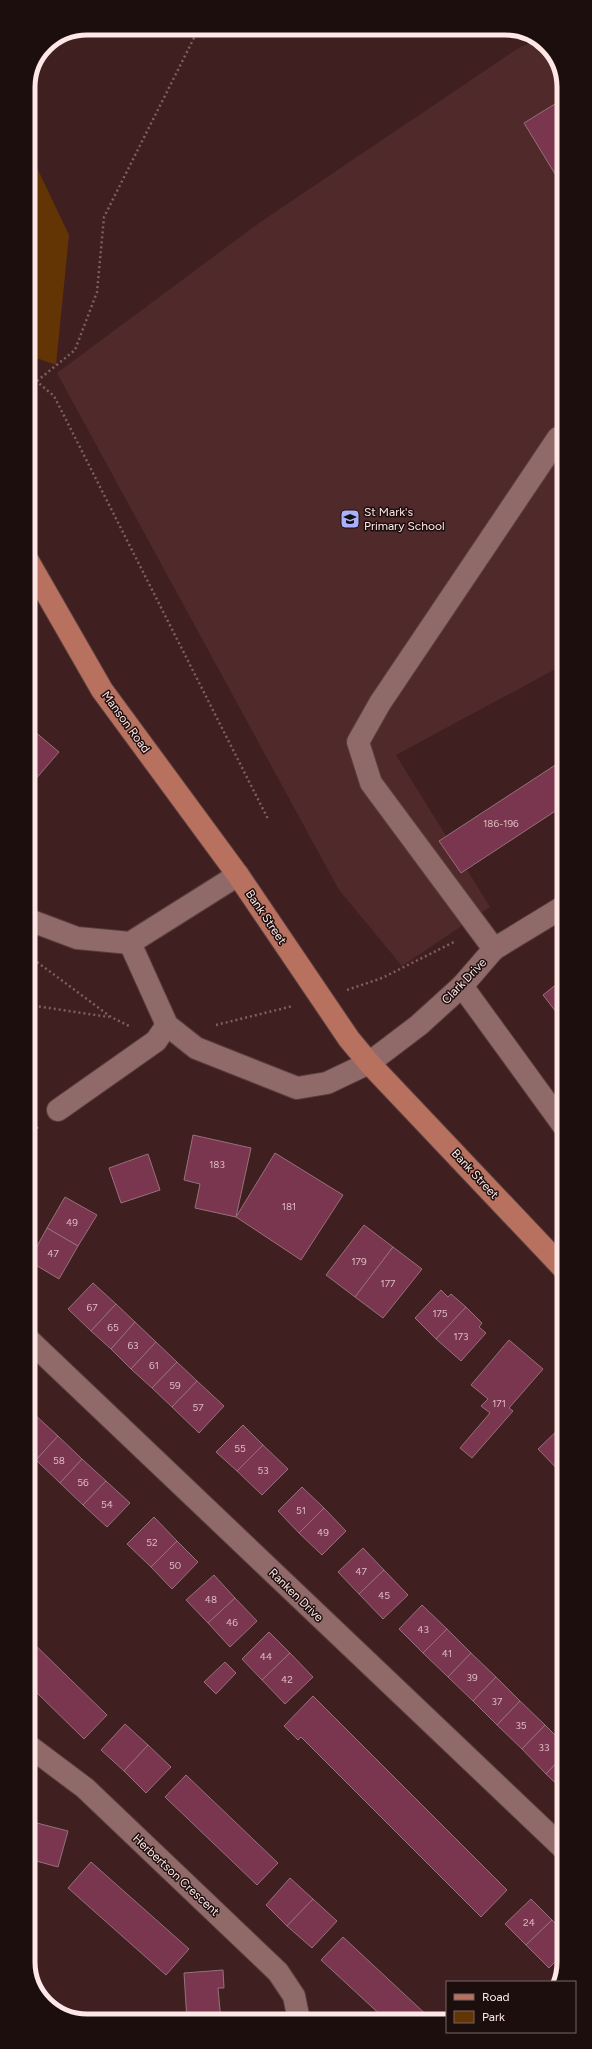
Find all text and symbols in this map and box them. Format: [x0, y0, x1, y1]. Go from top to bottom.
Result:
place label: St Mark's Primary School [364, 505, 445, 533]
school or university icon: St Mark's Primary School [339, 508, 361, 530]
street label: Manson Road [99, 688, 153, 756]
house number: 186-196 [483, 817, 519, 830]
street label: Bank Street [243, 887, 290, 947]
street label: Clark Drive [439, 955, 489, 1007]
street label: Bank Street [449, 1146, 502, 1202]
house number: 183 [209, 1158, 225, 1171]
house number: 181 [282, 1200, 296, 1213]
house number: 49 [66, 1216, 78, 1229]
house number: 47 [47, 1247, 59, 1260]
house number: 179 [351, 1255, 367, 1268]
house number: 177 [381, 1277, 396, 1290]
house number: 67 [86, 1301, 98, 1314]
house number: 175 [432, 1307, 448, 1320]
house number: 65 [107, 1321, 119, 1334]
house number: 173 [454, 1330, 468, 1343]
house number: 63 [127, 1339, 139, 1352]
house number: 61 [149, 1359, 159, 1372]
house number: 59 [169, 1379, 181, 1392]
house number: 171 [492, 1397, 506, 1410]
house number: 57 [192, 1401, 204, 1414]
house number: 55 [234, 1442, 246, 1455]
house number: 58 [53, 1454, 65, 1467]
house number: 53 [257, 1464, 269, 1477]
house number: 56 [77, 1476, 89, 1489]
house number: 54 [101, 1498, 113, 1511]
house number: 51 [296, 1504, 306, 1517]
house number: 49 [317, 1526, 329, 1539]
house number: 52 [146, 1536, 158, 1549]
house number: 50 [169, 1559, 181, 1572]
house number: 47 [355, 1565, 367, 1578]
street label: Ranken Drive [266, 1566, 326, 1625]
house number: 45 [378, 1589, 390, 1602]
house number: 48 [205, 1593, 217, 1606]
house number: 46 [226, 1616, 238, 1629]
house number: 43 [417, 1623, 429, 1636]
house number: 41 [442, 1647, 452, 1660]
house number: 44 [260, 1650, 272, 1663]
house number: 39 [466, 1671, 478, 1684]
house number: 42 [281, 1673, 293, 1686]
house number: 37 [492, 1695, 503, 1708]
house number: 35 [515, 1719, 527, 1732]
house number: 33 [539, 1741, 549, 1754]
street label: Herbertson Crescent [130, 1831, 222, 1919]
house number: 24 [523, 1916, 535, 1929]
legend [446, 1981, 576, 2033]
text: Road [482, 1990, 510, 2004]
text: Park [482, 2010, 505, 2024]

